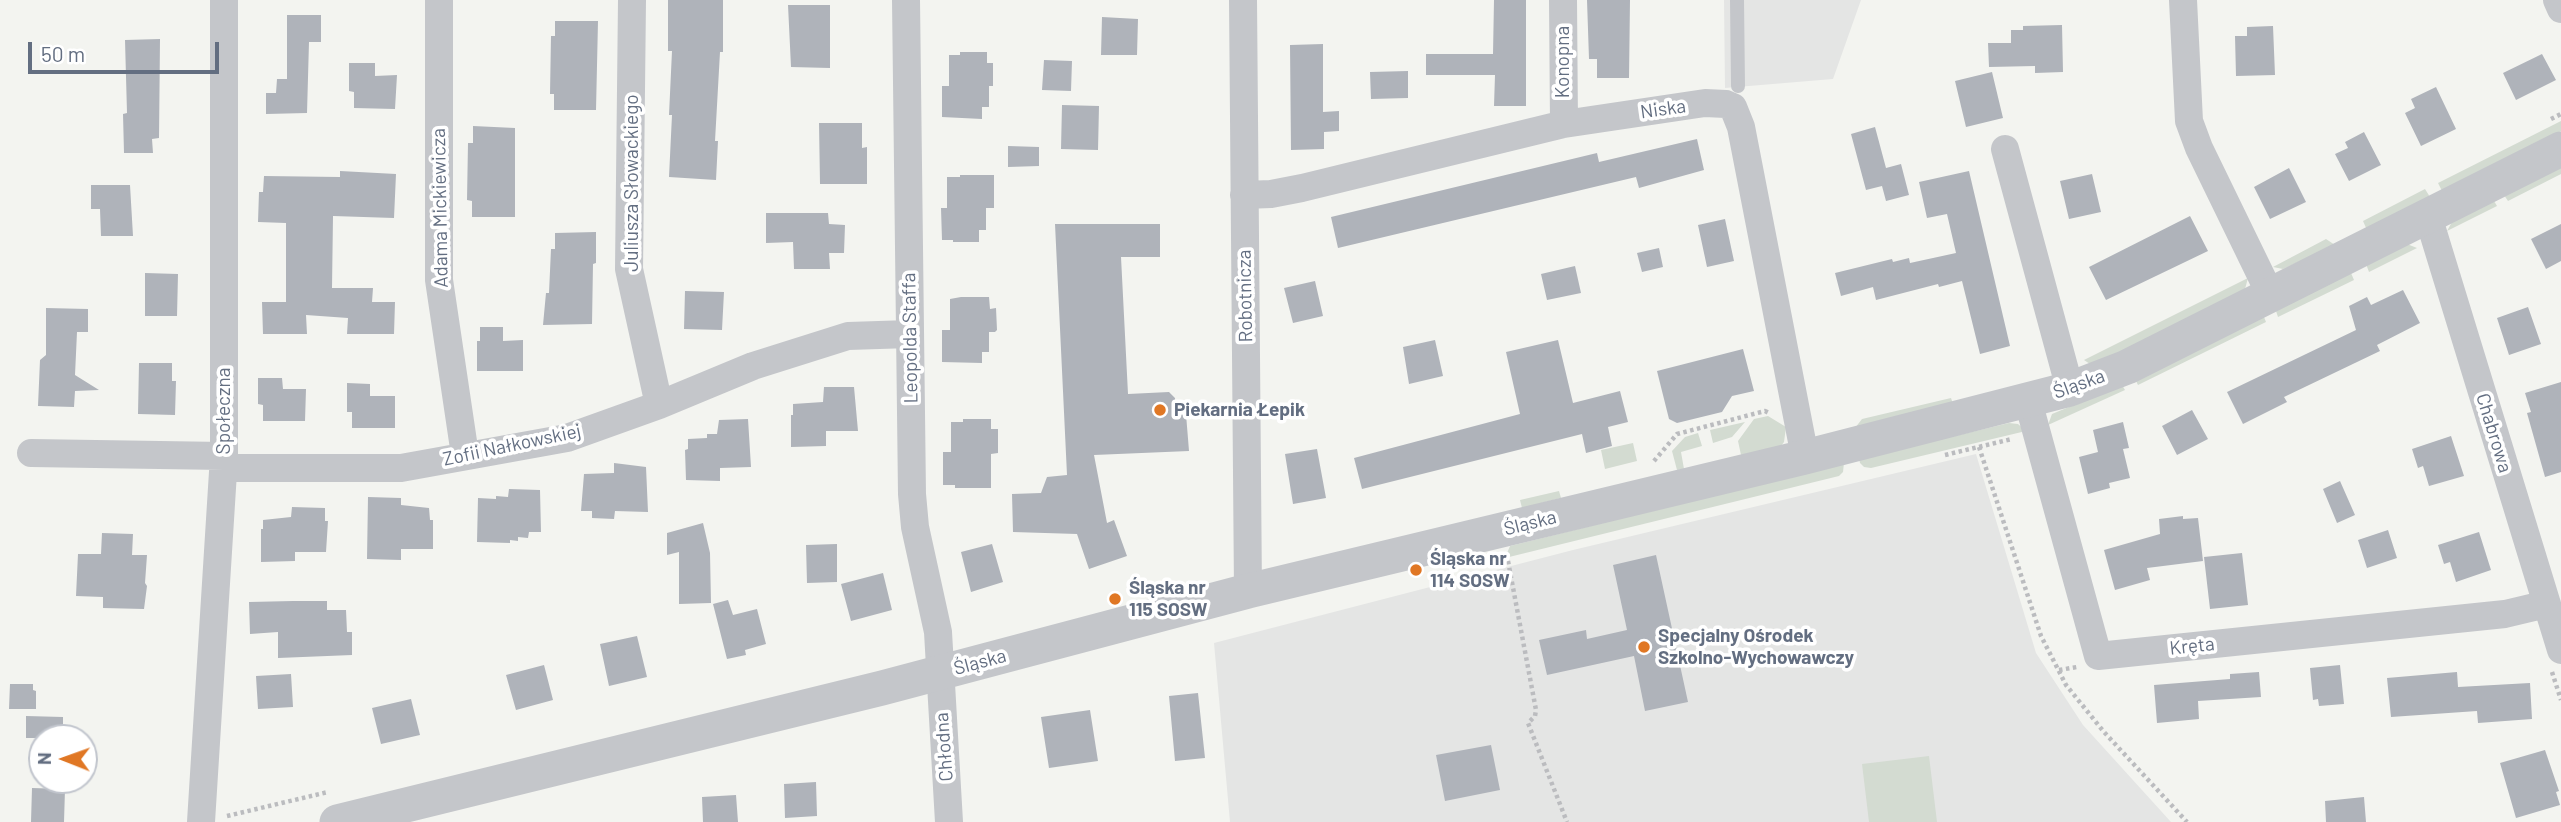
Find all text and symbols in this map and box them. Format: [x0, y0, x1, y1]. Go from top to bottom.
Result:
street label: Konopna [1552, 26, 1574, 98]
scale bar [32, 28, 222, 72]
text: 50 m [41, 41, 85, 66]
street label: Juliusza Słowackiego [621, 94, 643, 272]
street label: Niska [1639, 95, 1687, 123]
street label: Adama Mickiewicza [427, 128, 453, 288]
street label: Robotnicza [1233, 250, 1257, 342]
street label: Leopolda Staffa [897, 272, 923, 404]
street label: Śląska [2050, 364, 2108, 404]
street label: Społeczna [213, 368, 235, 454]
street label: Chabrowa [2471, 391, 2517, 475]
place label: Piekarnia Łepik [1174, 399, 1305, 421]
marker: Piekarnia Łepik [1152, 402, 1168, 418]
street label: Zofii Nałkowskiej [441, 419, 583, 471]
street label: Śląska [1501, 505, 1559, 541]
place label: Śląska nr 114 SOSW [1430, 548, 1510, 592]
marker: Śląska nr 114 SOSW [1408, 562, 1424, 578]
place label: Śląska nr 115 SOSW [1129, 577, 1207, 621]
marker: Śląska nr 115 SOSW [1107, 591, 1123, 607]
place label: Specjalny Ośrodek Szkolno-Wychowawczy [1658, 625, 1854, 669]
street label: Kręta [2168, 632, 2216, 660]
marker: Specjalny Ośrodek Szkolno-Wychowawczy [1636, 639, 1652, 655]
street label: Śląska [951, 644, 1009, 680]
street label: Chłodna [930, 712, 958, 782]
north arrow [28, 724, 98, 794]
text: N [32, 752, 55, 765]

